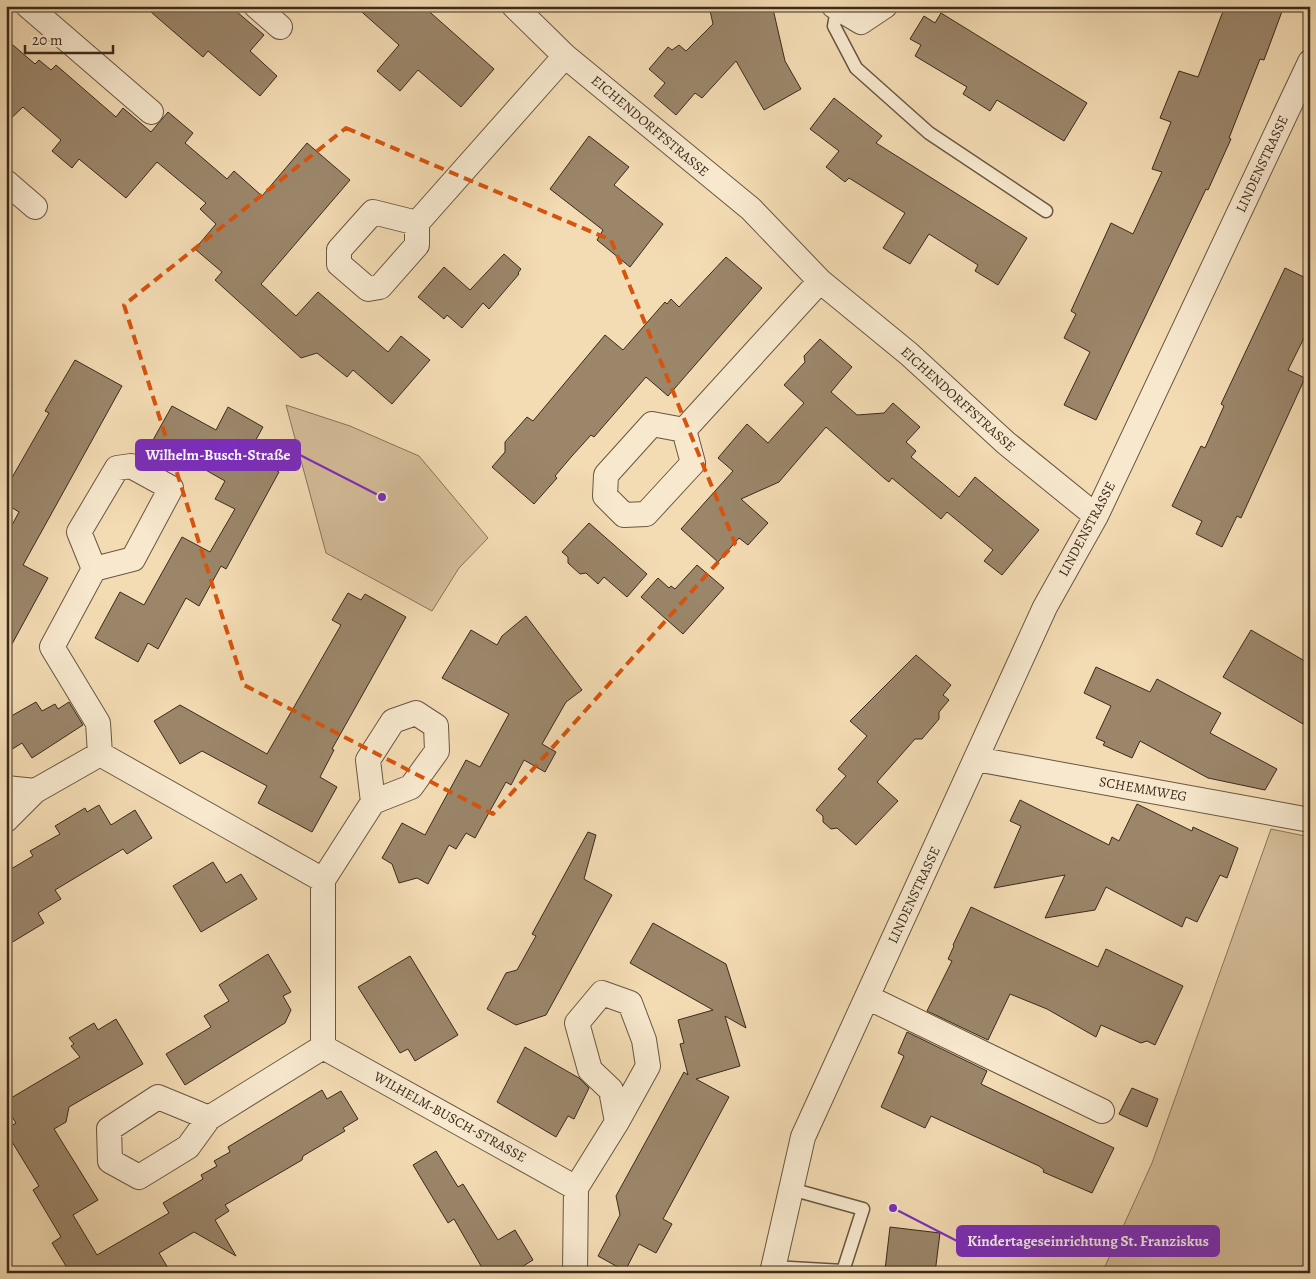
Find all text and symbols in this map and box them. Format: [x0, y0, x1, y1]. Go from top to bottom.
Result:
scale bar [25, 22, 112, 54]
text: 20 m [32, 30, 63, 50]
street label: EICHENDORFFSTRASSE [587, 71, 713, 181]
street label: LINDENSTRASSE [1231, 112, 1293, 216]
street label: EICHENDORFFSTRASSE [897, 342, 1019, 456]
callout: Wilhelm-Busch-Straße [136, 440, 300, 470]
text: Wilhelm-Busch-Straße [145, 445, 290, 465]
street label: LINDENSTRASSE [1054, 478, 1120, 580]
street label: SCHEMMWEG [1098, 772, 1188, 806]
street label: LINDENSTRASSE [883, 843, 945, 947]
street label: WILHELM-BUSCH-STRASSE [369, 1067, 530, 1167]
callout: Kindertageseinrichtung St. Franziskus [957, 1226, 1219, 1256]
text: Kindertageseinrichtung St. Franziskus [967, 1231, 1209, 1251]

